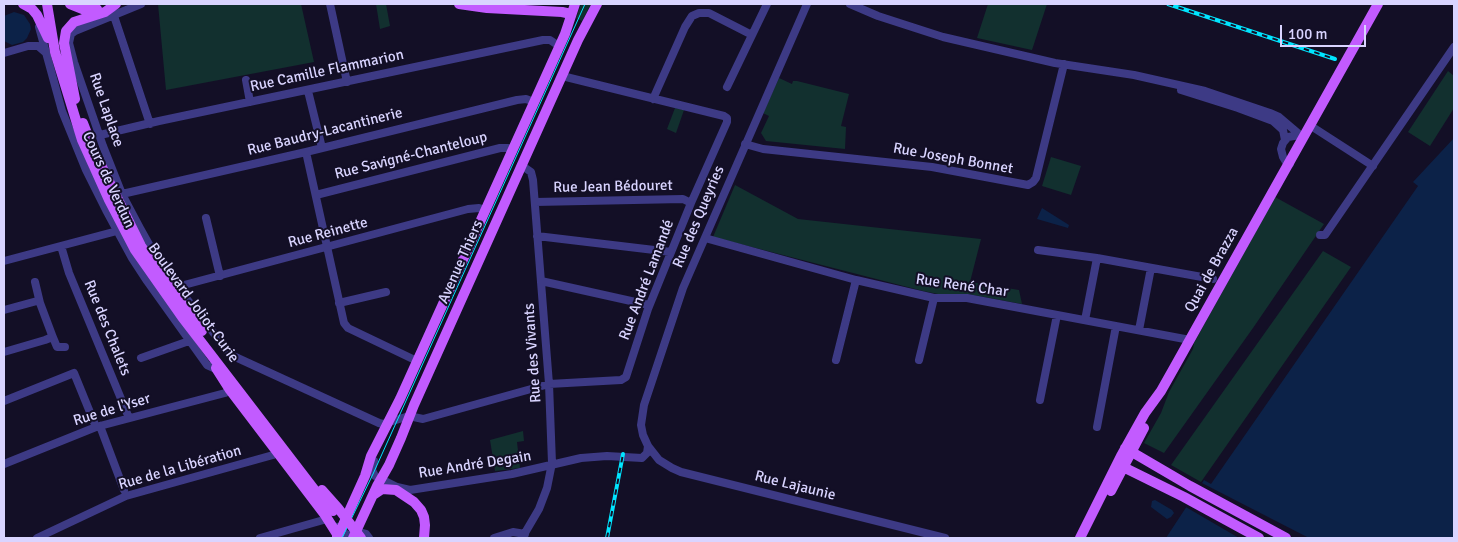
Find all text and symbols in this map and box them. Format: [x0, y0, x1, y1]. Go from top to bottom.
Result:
scale bar [1283, 15, 1369, 47]
text: 100 m [1288, 25, 1328, 43]
street label: Rue Camille Flammarion [248, 46, 406, 96]
street label: Rue Laplace [85, 70, 127, 150]
street label: Rue Baudry-Lacantinerie [246, 104, 404, 160]
street label: Rue Savigné-Chanteloup [333, 128, 489, 184]
street label: Cours de Verdun [78, 129, 138, 231]
street label: Rue Joseph Bonnet [892, 140, 1014, 178]
street label: Rue des Queyries [669, 163, 729, 271]
street label: Rue Jean Bédouret [553, 177, 673, 197]
street label: Rue Reinette [286, 214, 370, 252]
street label: Avenue Thiers [435, 217, 487, 307]
street label: Rue André Lamandé [616, 217, 678, 343]
street label: Quai de Brazza [1181, 224, 1243, 316]
street label: Boulevard Joliot-Curie [144, 240, 242, 366]
street label: Rue René Char [915, 271, 1009, 301]
street label: Rue des Chalets [80, 278, 134, 378]
street label: Rue des Vivants [521, 303, 545, 403]
street label: Rue de l'Yser [71, 390, 153, 430]
street label: Rue de la Libération [116, 442, 244, 494]
street label: Rue André Degain [417, 447, 533, 483]
street label: Rue Lajaunie [753, 467, 837, 505]

